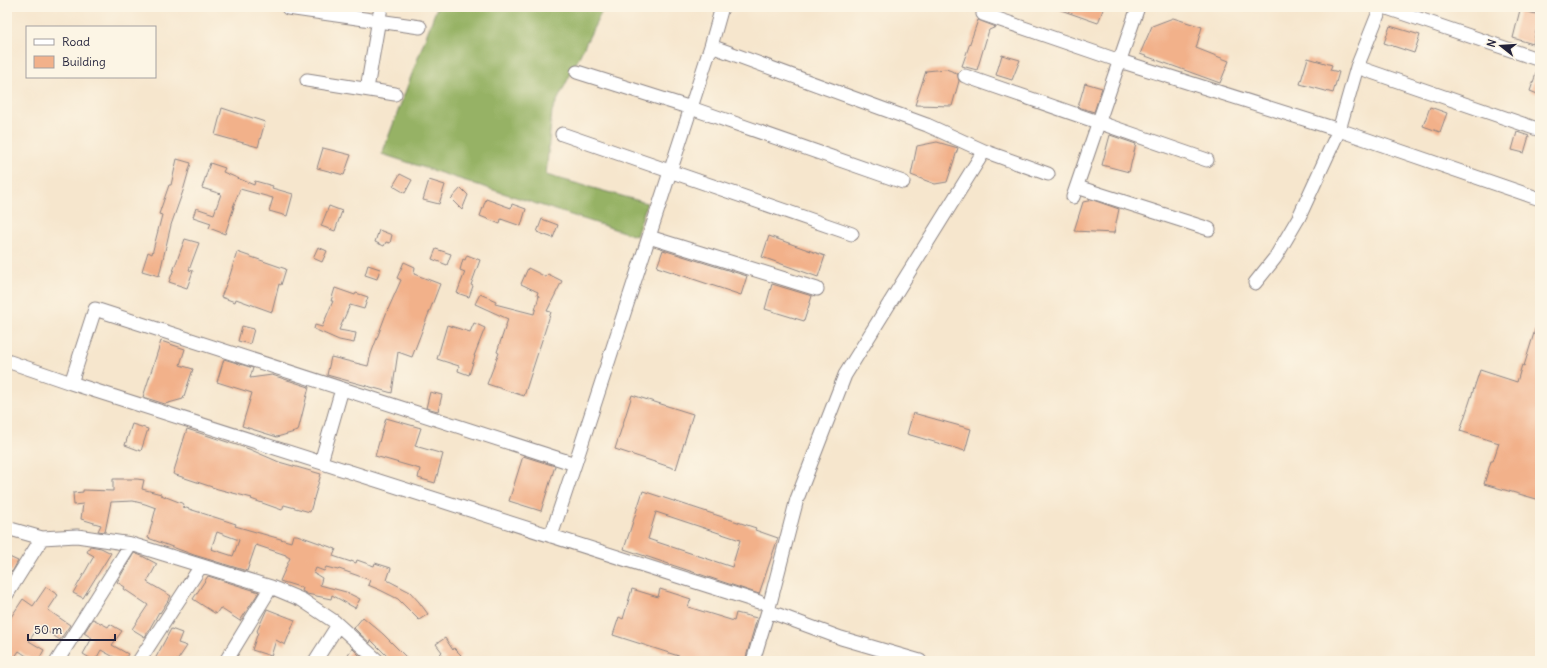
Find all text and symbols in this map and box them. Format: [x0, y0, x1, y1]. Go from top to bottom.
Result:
legend [26, 26, 156, 78]
north arrow [1481, 26, 1521, 66]
text: Road [62, 34, 90, 49]
text: N [1484, 37, 1499, 49]
text: Building [62, 54, 106, 69]
scale bar [28, 616, 115, 642]
text: 50 m [34, 622, 63, 637]

